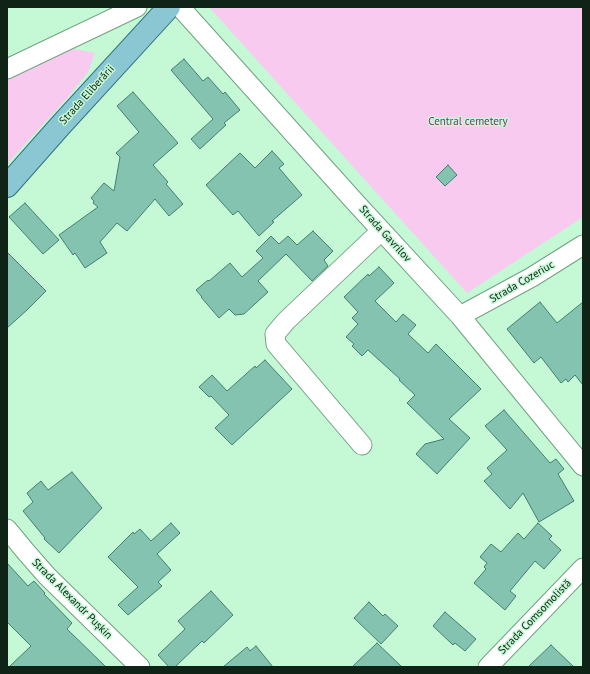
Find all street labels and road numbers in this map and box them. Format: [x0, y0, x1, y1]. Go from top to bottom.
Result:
street label: Strada Eliberării [57, 63, 117, 127]
street label: Strada Gavrilov [356, 203, 414, 265]
street label: Strada Cozeriuc [487, 258, 557, 306]
street label: Strada Alexandr Pușkin [29, 556, 115, 642]
street label: Strada Comsomolistă [496, 577, 574, 657]

